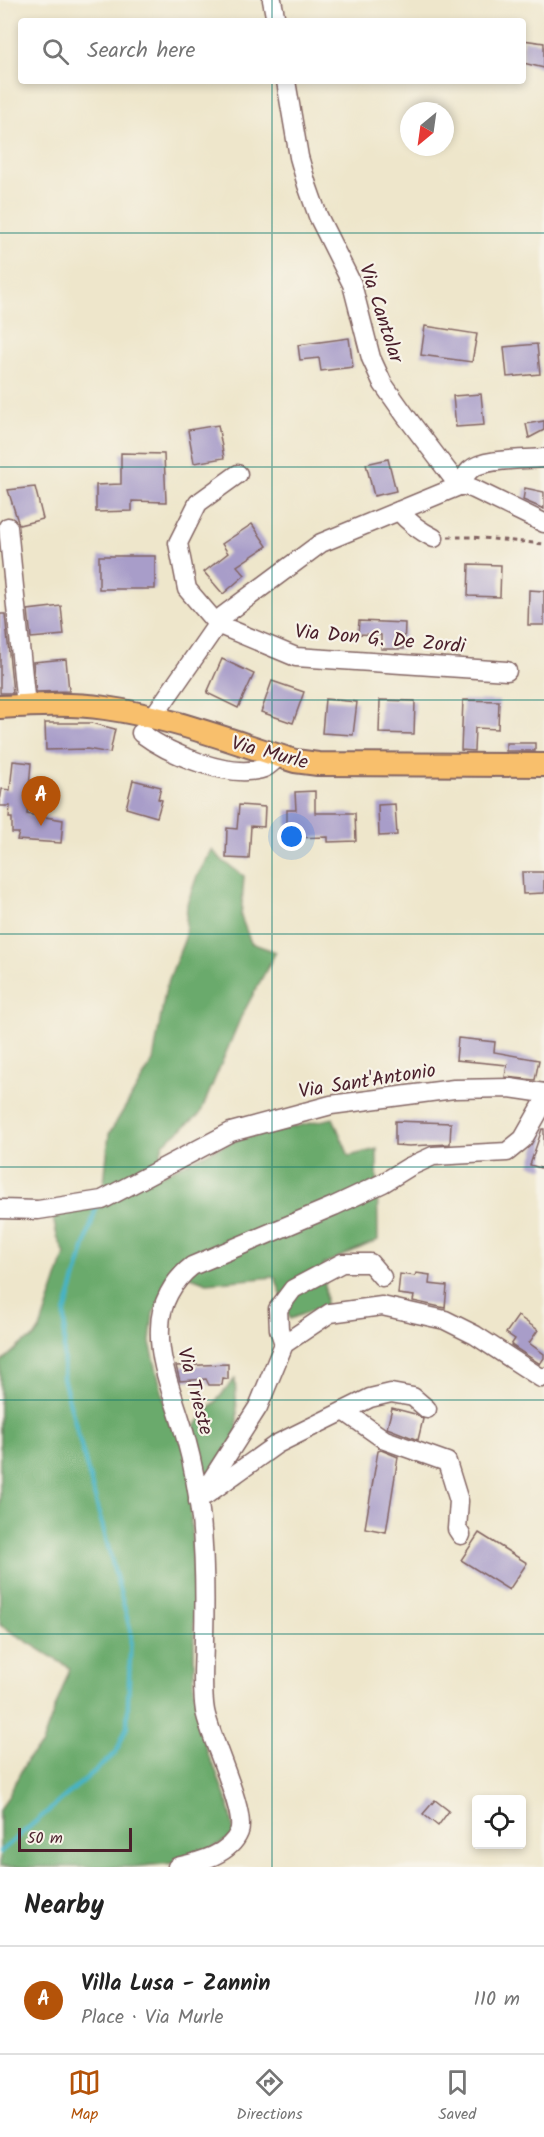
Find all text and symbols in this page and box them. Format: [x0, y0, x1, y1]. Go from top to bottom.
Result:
search box [18, 18, 526, 84]
text: Search here [87, 34, 195, 69]
icon: search [39, 35, 72, 68]
north arrow [400, 102, 454, 156]
street label: Via Cantolar [349, 260, 412, 369]
street label: Via Don G. De Zordi [293, 617, 468, 663]
street label: Via Murle [227, 728, 312, 780]
pin: A [22, 776, 60, 826]
your location [277, 822, 306, 851]
street label: Via Sant'Antonio [297, 1055, 438, 1109]
street label: Via Trieste [167, 1344, 221, 1439]
map controls [472, 1795, 526, 1849]
button: locate [472, 1795, 526, 1849]
scale bar [18, 1825, 132, 1852]
text: 50 m [27, 1826, 63, 1851]
text: Nearby [24, 1885, 104, 1927]
text: Villa Lusa - Zannin [81, 1967, 270, 2002]
text: A [37, 1984, 50, 2016]
text: 110 m [474, 1984, 520, 2016]
text: Place · Via Murle [81, 2002, 224, 2034]
tab: Map [68, 2066, 101, 2127]
tab: Directions [236, 2066, 303, 2127]
tab: Saved [438, 2066, 476, 2127]

